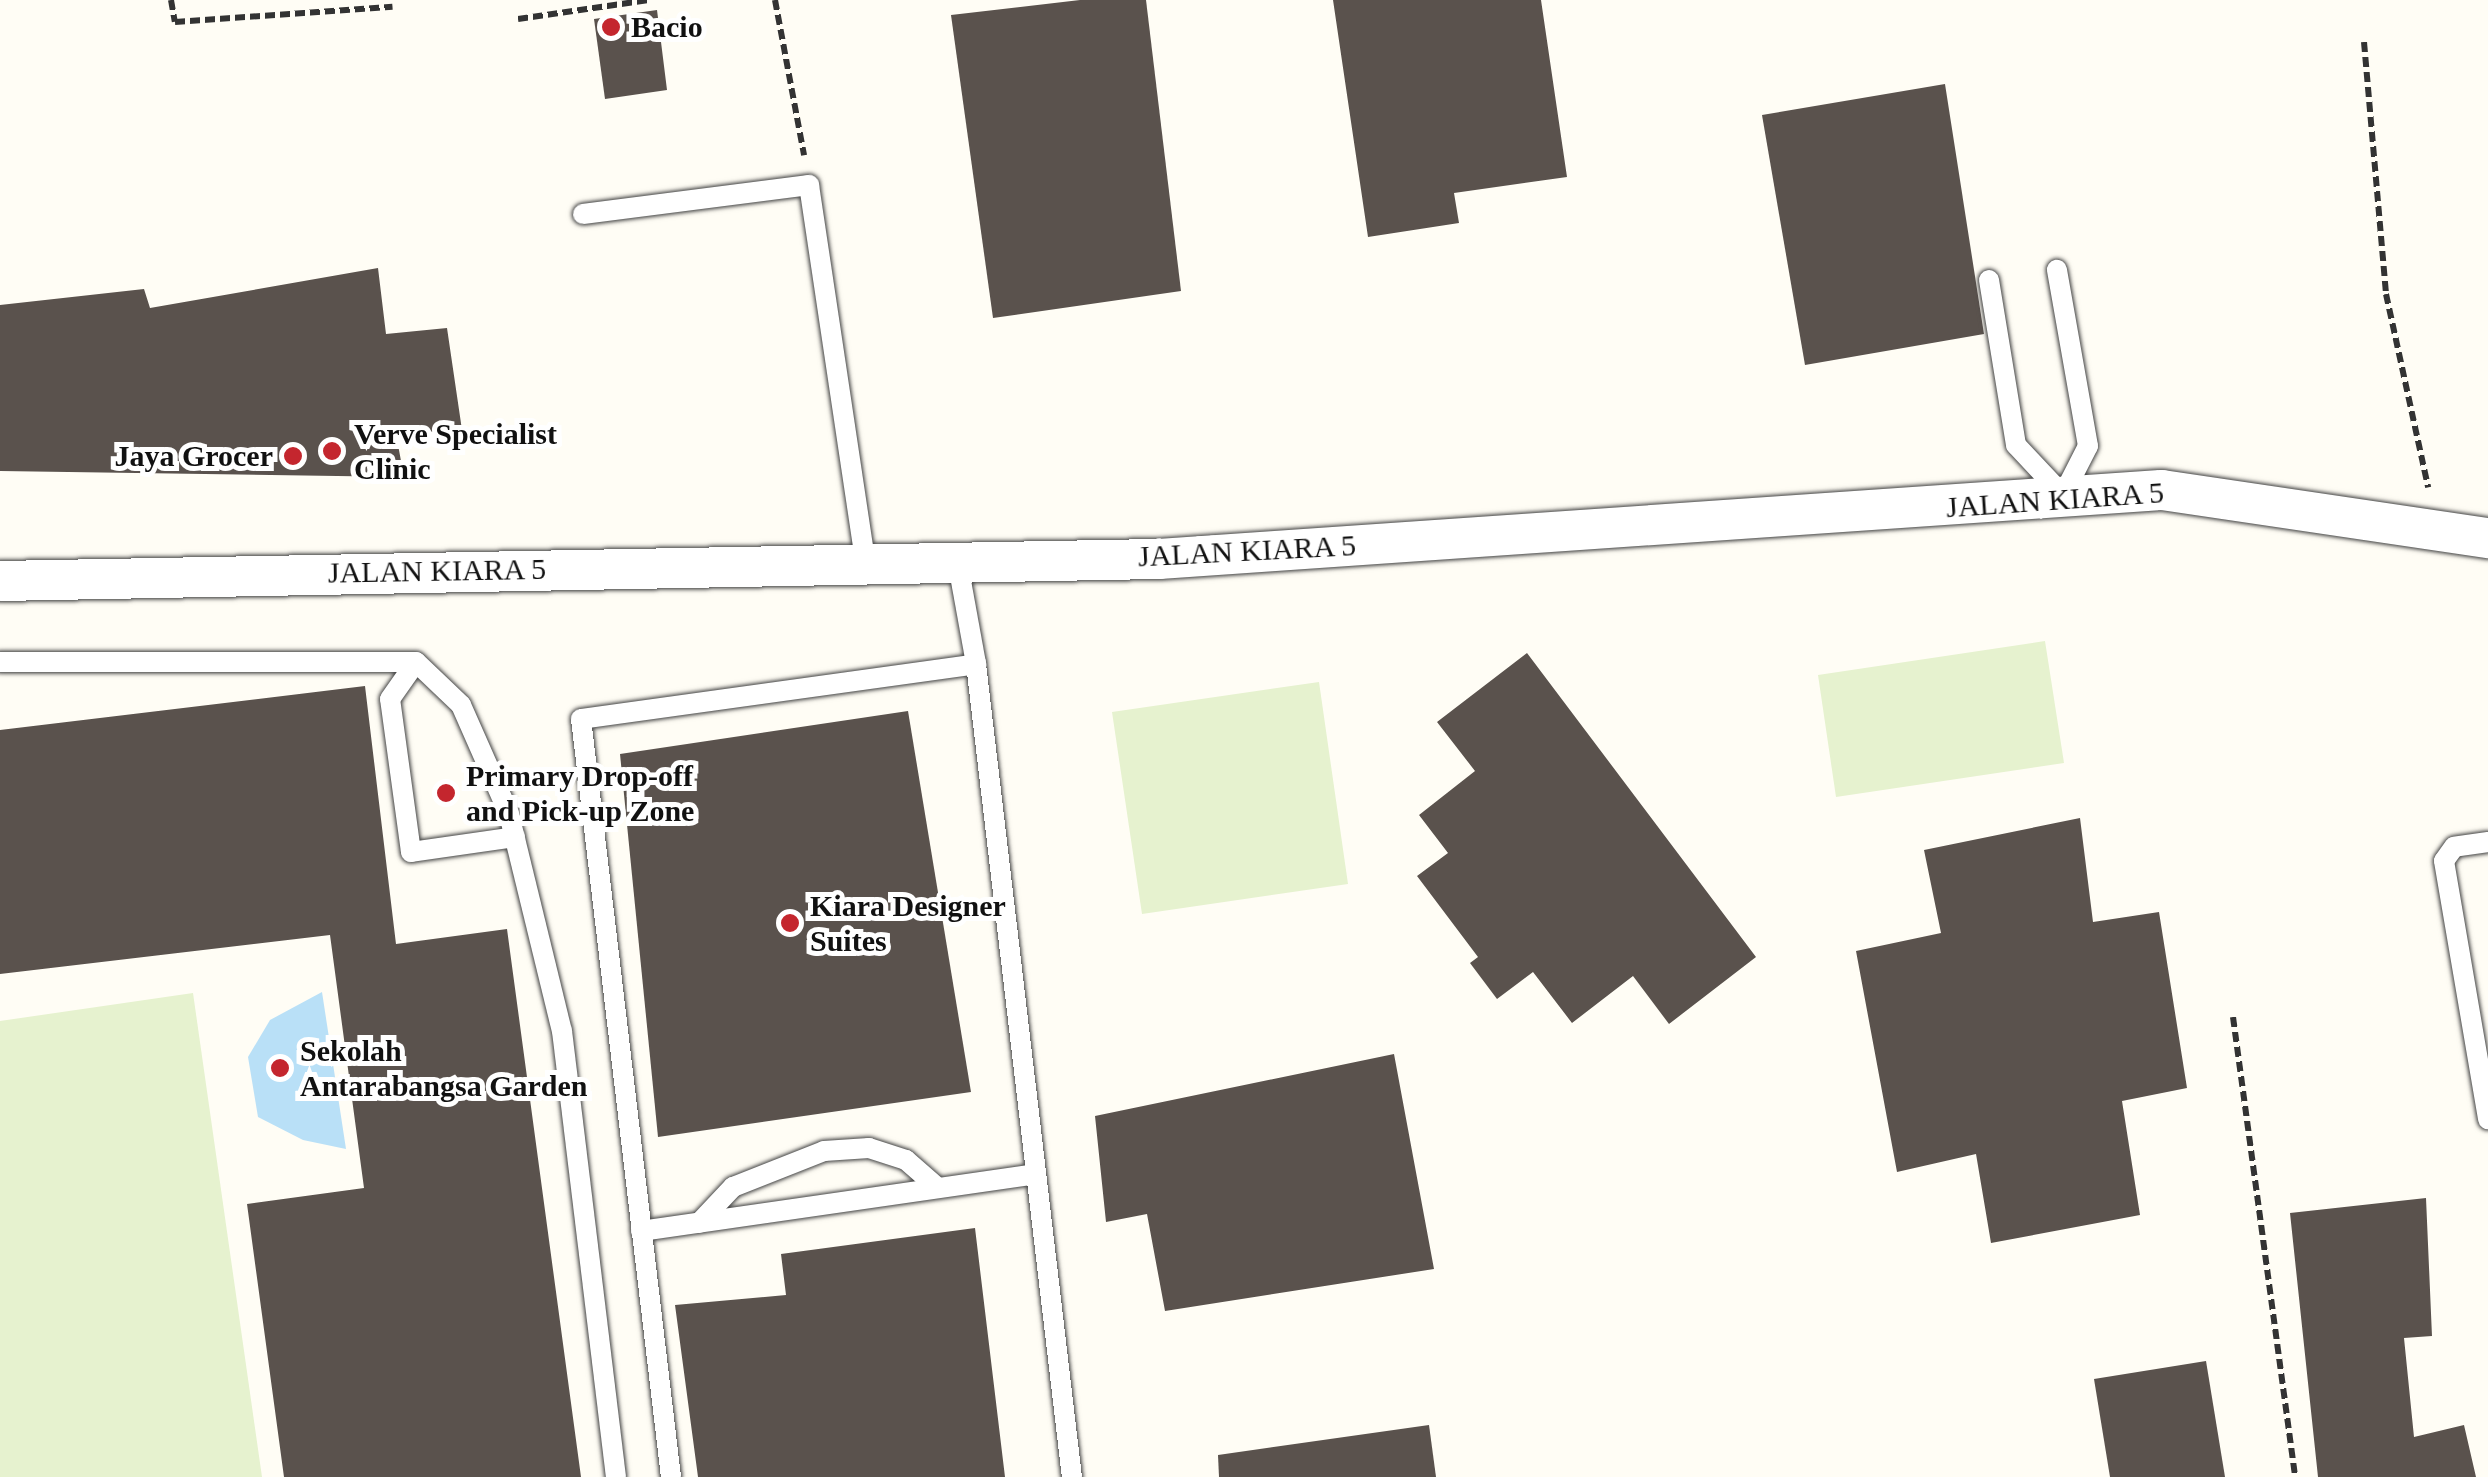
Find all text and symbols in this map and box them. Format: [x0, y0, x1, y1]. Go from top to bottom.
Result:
place label: Bacio [631, 9, 703, 45]
marker: Bacio [600, 16, 622, 38]
place label: Verve Specialist Clinic [354, 416, 557, 486]
place label: Jaya Grocer [114, 438, 273, 474]
marker: Verve Specialist Clinic [319, 438, 345, 464]
marker: Jaya Grocer [282, 445, 304, 467]
street label: JALAN KIARA 5 [1944, 474, 2166, 526]
street label: JALAN KIARA 5 [1136, 527, 1358, 575]
street label: JALAN KIARA 5 [327, 551, 547, 591]
place label: Primary Drop-off and Pick-up Zone [466, 758, 694, 828]
marker: Primary Drop-off and Pick-up Zone [435, 782, 457, 804]
place label: Kiara Designer Suites [810, 888, 1006, 958]
marker: Kiara Designer Suites [779, 912, 801, 934]
place label: Sekolah Antarabangsa Garden [300, 1033, 588, 1104]
marker: Sekolah Antarabangsa Garden [269, 1057, 291, 1079]

